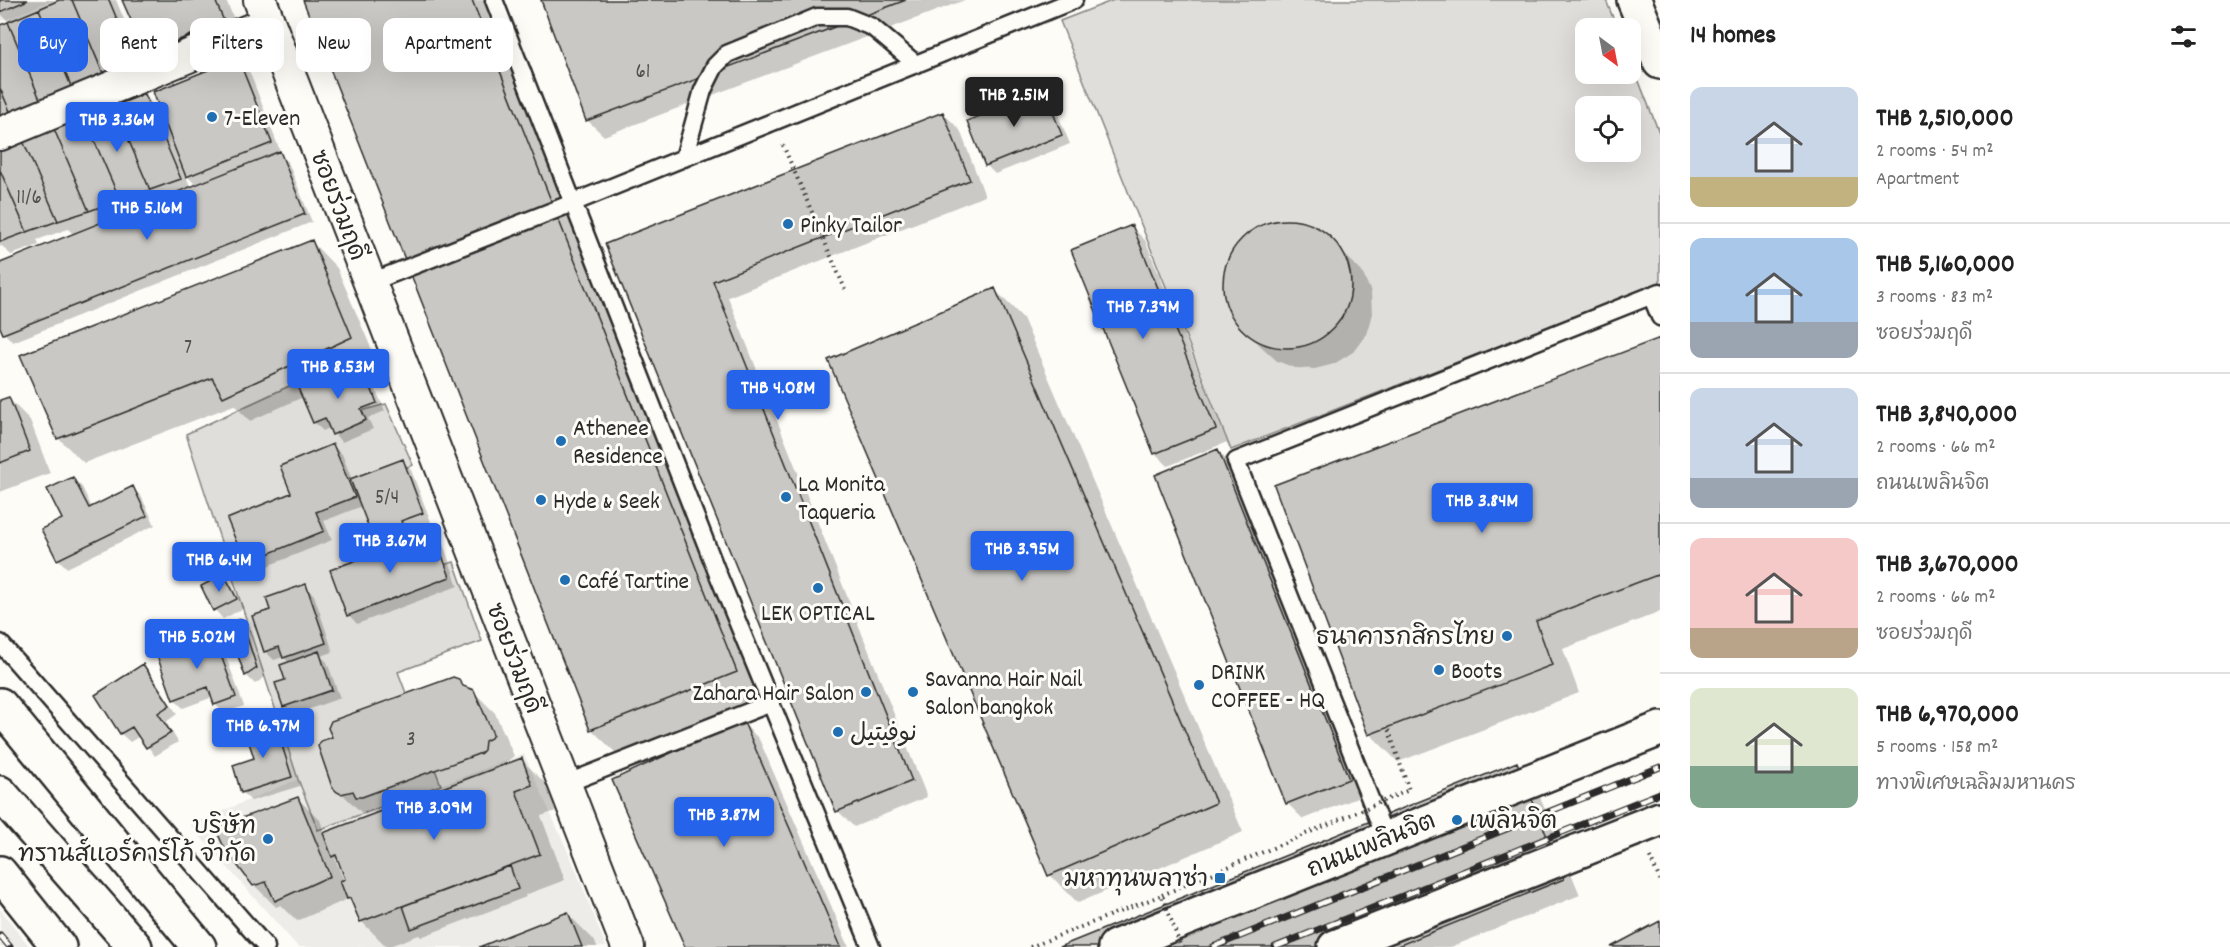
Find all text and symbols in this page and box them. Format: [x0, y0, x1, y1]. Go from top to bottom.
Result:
chip: Buy [18, 18, 88, 72]
chip: Rent [100, 18, 178, 72]
chip: Filters [190, 18, 284, 72]
chip: New [296, 18, 371, 72]
chip: Apartment [383, 18, 513, 72]
north arrow [1575, 18, 1641, 84]
map controls [1575, 18, 1641, 162]
text: 14 homes [1690, 18, 1776, 55]
icon: filters [2167, 20, 2200, 53]
house number: 61 [636, 58, 650, 88]
pin: THB 2.51M [945, 77, 1083, 128]
text: THB 2.51M [979, 82, 1049, 110]
button: locate [1575, 96, 1641, 162]
text: THB 2,510,000 [1876, 101, 2014, 138]
pin: THB 3.36M [48, 102, 186, 153]
place label: 7-Eleven [224, 103, 300, 137]
text: THB 3.36M [80, 107, 154, 135]
marker: 7-Eleven [205, 110, 219, 124]
icon: home [1738, 111, 1810, 183]
text: 2 rooms · 54 m² [1876, 138, 1994, 166]
street label: ซอยร่วมฤดี [300, 146, 374, 266]
text: Apartment [1876, 166, 1959, 194]
house number: 11/6 [16, 184, 42, 214]
pin: THB 5.16M [78, 190, 216, 241]
text: THB 5.16M [112, 195, 182, 223]
place label: Pinky Tailor [800, 210, 902, 244]
marker: Pinky Tailor [781, 217, 795, 231]
text: THB 5,160,000 [1876, 247, 2015, 284]
icon: home [1738, 262, 1810, 334]
text: 3 rooms · 83 m² [1876, 284, 1993, 312]
pin: THB 7.39M [1074, 289, 1212, 340]
text: THB 7.39M [1106, 294, 1180, 322]
text: ซอยร่วมฤดี [1876, 321, 1973, 349]
house number: 7 [184, 334, 192, 364]
pin: THB 8.53M [269, 349, 407, 400]
text: THB 8.53M [301, 354, 375, 382]
pin: THB 4.08M [709, 370, 847, 421]
text: THB 4.08M [741, 375, 815, 403]
text: THB 3,840,000 [1876, 397, 2017, 434]
icon: home [1738, 412, 1810, 484]
place label: Athenee Residence [573, 413, 663, 475]
marker: Athenee Residence [554, 434, 568, 448]
text: 2 rooms · 66 m² [1876, 434, 1996, 462]
place label: La Monita Taqueria [798, 469, 886, 531]
text: ถนนเพลินจิต [1876, 471, 1990, 499]
pin: THB 3.84M [1413, 483, 1551, 534]
house number: 5/4 [375, 484, 399, 514]
place label: Hyde & Seek [553, 486, 660, 520]
text: THB 3.84M [1446, 488, 1518, 516]
marker: La Monita Taqueria [779, 490, 793, 504]
marker: Hyde & Seek [534, 493, 548, 507]
pin: THB 3.67M [321, 523, 459, 574]
text: THB 3.67M [353, 528, 427, 556]
pin: THB 3.95M [953, 531, 1091, 582]
text: THB 3.95M [985, 536, 1059, 564]
pin: THB 6.4M [157, 542, 281, 593]
text: THB 6.4M [186, 547, 252, 575]
text: THB 3,670,000 [1876, 547, 2019, 584]
icon: home [1738, 562, 1810, 634]
place label: Café Tartine [577, 566, 689, 600]
marker: Café Tartine [558, 573, 572, 587]
marker: LEK OPTICAL [811, 581, 825, 595]
text: 2 rooms · 66 m² [1876, 584, 1996, 612]
place label: LEK OPTICAL [761, 598, 875, 632]
street label: ซอยร่วมฤดี [476, 599, 550, 719]
pin: THB 5.02M [128, 619, 266, 670]
place label: ธนาคารกสิกรไทย [1316, 620, 1495, 656]
text: ซอยร่วมฤดี [1876, 621, 1973, 649]
text: THB 5.02M [159, 624, 235, 652]
marker: ธนาคารกสิกรไทย [1500, 629, 1514, 643]
place label: Boots [1451, 656, 1503, 690]
place label: DRINK COFFEE - HQ [1211, 657, 1325, 719]
marker: Boots [1432, 663, 1446, 677]
place label: Savanna Hair Nail Salon bangkok [925, 664, 1083, 726]
place label: Zahara Hair Salon [693, 678, 854, 712]
marker: DRINK COFFEE - HQ [1192, 678, 1206, 692]
marker: Zahara Hair Salon [859, 685, 873, 699]
marker: Savanna Hair Nail Salon bangkok [906, 685, 920, 699]
text: THB 6,970,000 [1876, 697, 2019, 734]
pin: THB 6.97M [194, 708, 332, 759]
icon: home [1738, 712, 1810, 784]
text: THB 6.97M [226, 713, 300, 741]
place label: نوفيتيل [850, 718, 917, 752]
marker: نوفيتيل [831, 725, 845, 739]
house number: 3 [406, 726, 416, 756]
text: 5 rooms · 158 m² [1876, 734, 1998, 762]
text: ทางพิเศษเฉลิมมหานคร [1876, 771, 2076, 799]
pin: THB 3.09M [365, 790, 503, 841]
text: THB 3.09M [396, 795, 472, 823]
pin: THB 3.87M [655, 797, 793, 848]
text: THB 3.87M [688, 802, 760, 830]
street label: ถนนเพลินจิต [1303, 806, 1442, 888]
place label: เพลินจิต [1469, 806, 1557, 840]
place label: บริษัท ทรานส์แอร์คาร์โก้ จำกัด [18, 811, 256, 873]
marker: เพลินจิต [1450, 813, 1464, 827]
marker: บริษัท ทรานส์แอร์คาร์โก้ จำกัด [261, 832, 275, 846]
place label: มหาทุนพลาซ่า [1064, 863, 1208, 898]
marker: มหาทุนพลาซ่า [1213, 871, 1227, 885]

